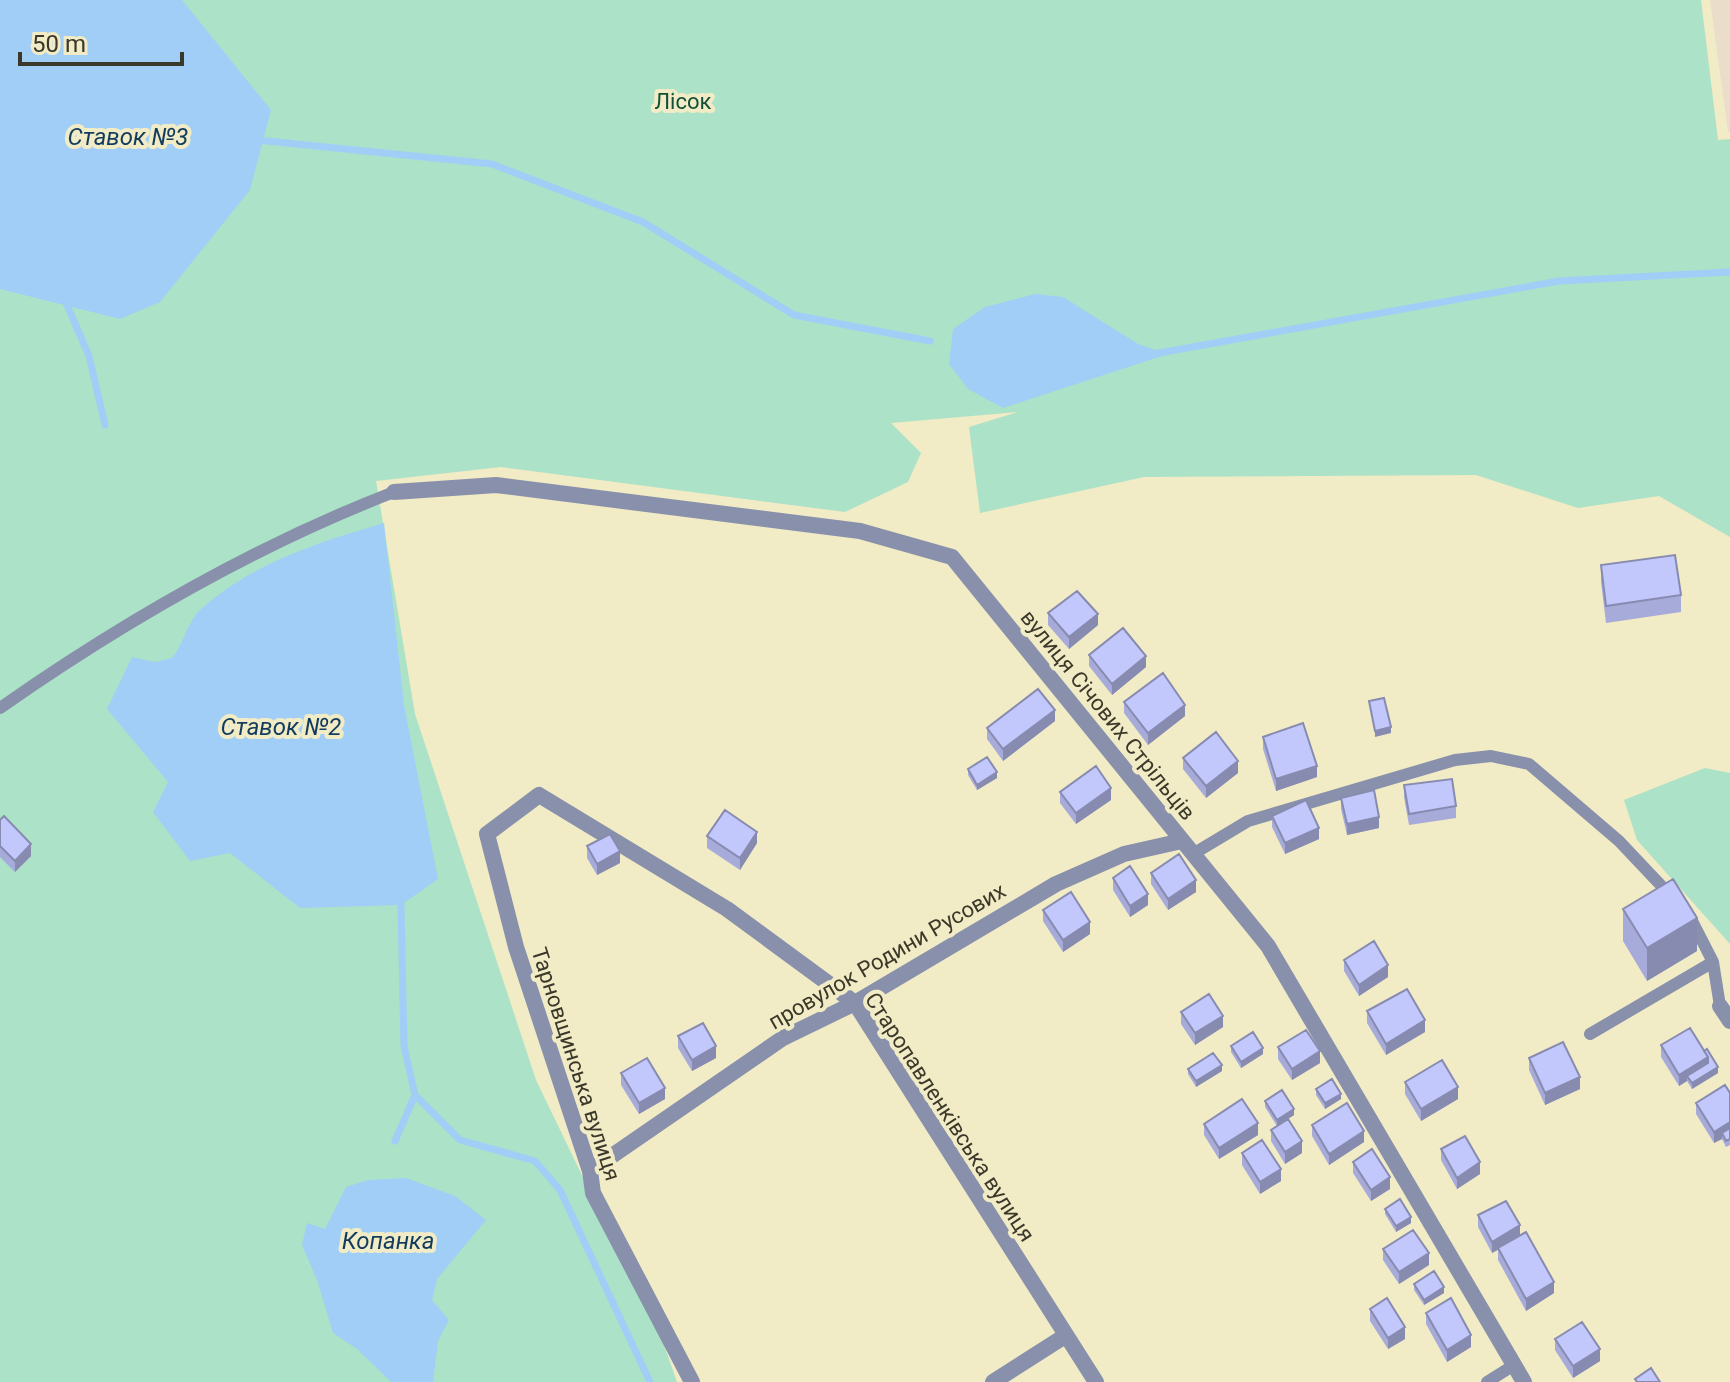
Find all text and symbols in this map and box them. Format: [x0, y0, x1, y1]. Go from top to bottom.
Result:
scale bar [20, 16, 182, 66]
text: 50 m [32, 30, 86, 58]
park label: Лісок [655, 89, 712, 114]
water label: Ставок №3 [68, 123, 188, 151]
street label: вулиця Січових Стрільців [1016, 605, 1200, 825]
water label: Ставок №2 [221, 713, 341, 741]
street label: провулок Родини Русових [764, 878, 1010, 1034]
street label: Тарновщинська вулиця [526, 944, 626, 1184]
street label: Старопавленківська вулиця [860, 988, 1040, 1246]
water label: Копанка [342, 1227, 434, 1255]

